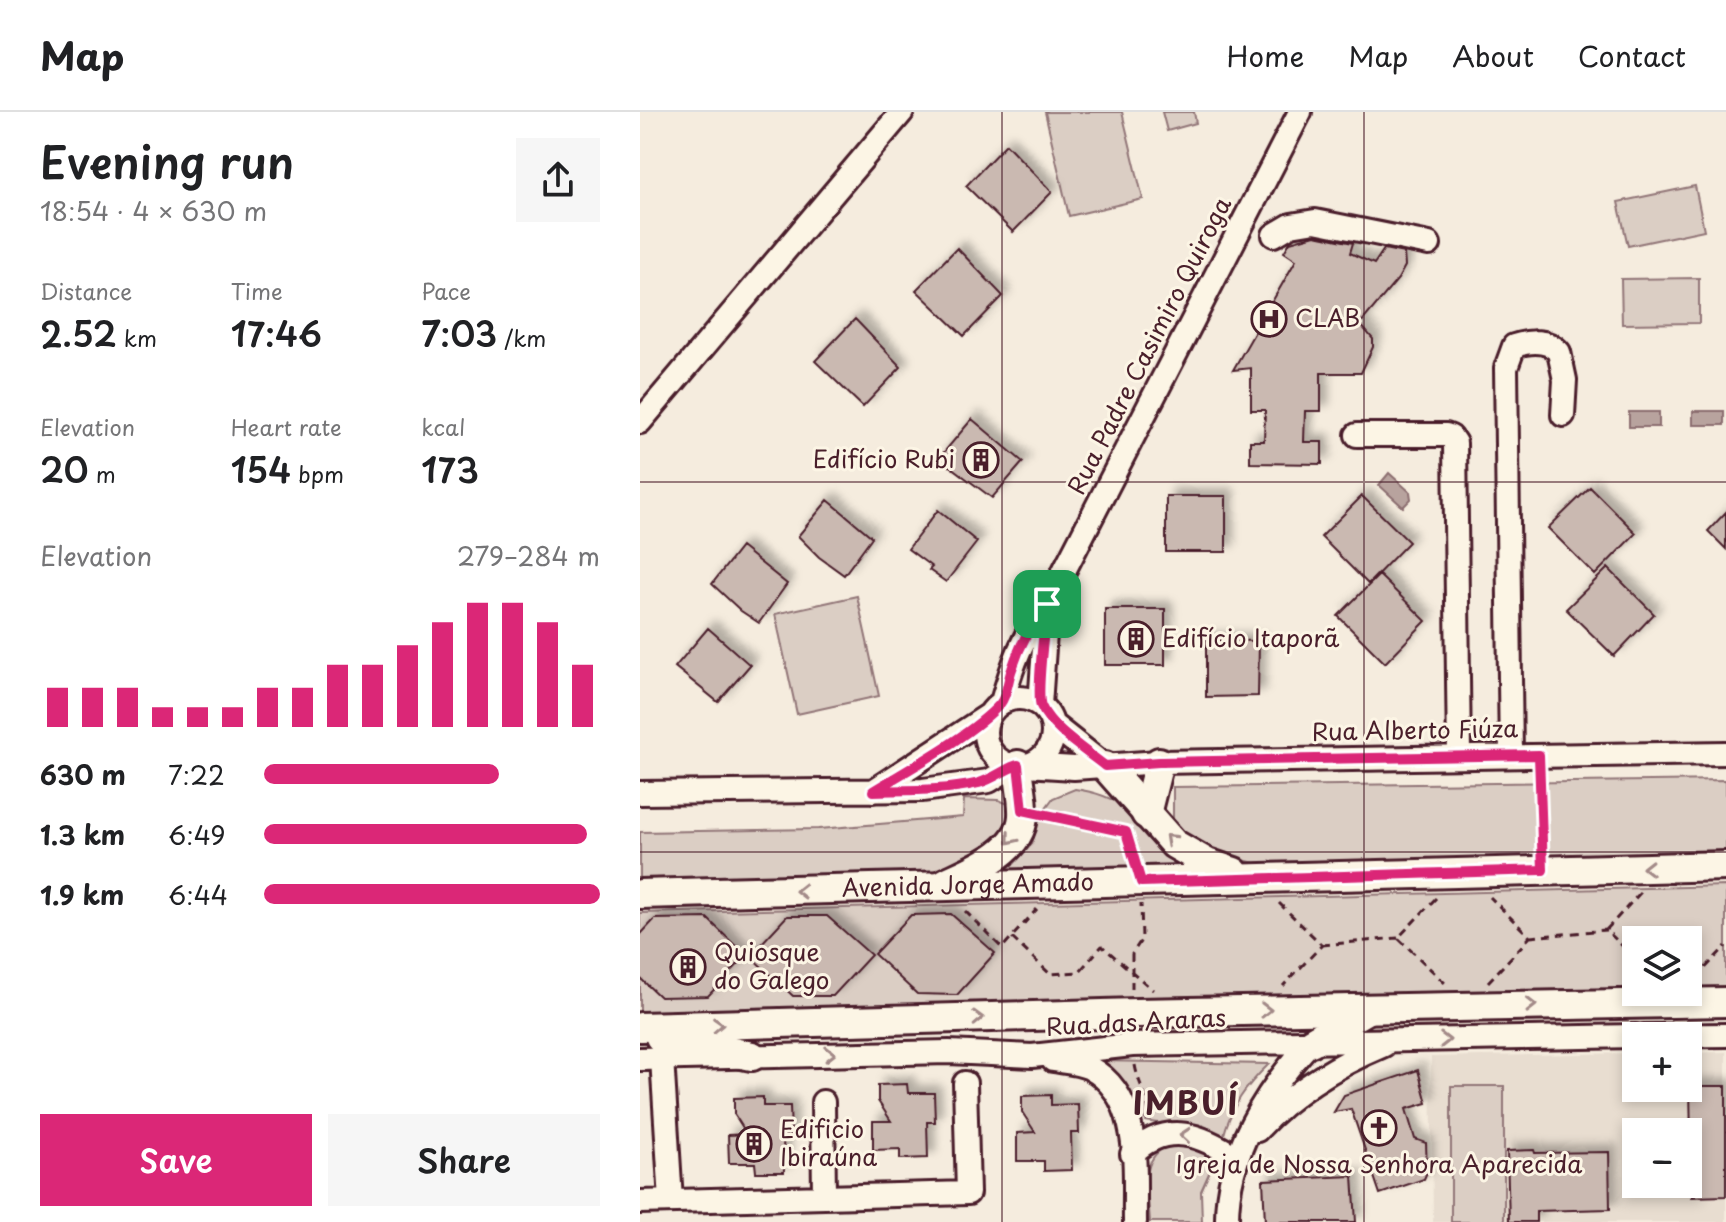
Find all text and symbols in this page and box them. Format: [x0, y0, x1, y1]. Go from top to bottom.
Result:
text: Map [40, 27, 124, 84]
text: Home [1226, 34, 1304, 77]
text: Map [1348, 34, 1408, 77]
text: About [1452, 34, 1534, 77]
text: Contact [1578, 34, 1686, 77]
text: Evening run [40, 128, 294, 194]
button: share [516, 138, 600, 222]
street label: Rua Padre Casimiro Quiroga [1057, 190, 1239, 500]
text: 18:54 · 4 × 630 m [40, 191, 267, 230]
text: Distance [40, 274, 132, 307]
text: Time [231, 274, 283, 307]
text: Pace [421, 274, 471, 307]
place label: CLAB [1295, 299, 1360, 335]
hospital icon: CLAB [1250, 300, 1288, 338]
text: 2.52 [40, 307, 117, 359]
text: 17:46 [231, 307, 322, 359]
text: 7:03 [421, 307, 497, 359]
text: km [117, 321, 157, 354]
text: /km [497, 321, 546, 354]
text: Elevation [40, 410, 135, 443]
text: Heart rate [231, 410, 342, 443]
text: kcal [421, 410, 465, 443]
place label: Edifício Rubi [813, 440, 955, 476]
building icon: Edifício Rubi [962, 441, 1000, 479]
text: 20 [40, 443, 89, 495]
text: 154 [231, 443, 291, 495]
text: 173 [421, 443, 479, 495]
text: m [89, 457, 116, 490]
text: bpm [291, 457, 344, 490]
text: Elevation [40, 536, 152, 575]
text: 279–284 m [457, 536, 600, 575]
pin [1013, 570, 1081, 638]
icon: arrive [1025, 582, 1069, 626]
place label: Edifício Itaporã [1162, 619, 1340, 655]
building icon: Edifício Itaporã [1117, 620, 1155, 658]
street label: Rua Alberto Fiúza [1312, 709, 1518, 749]
text: 630 m [40, 755, 126, 794]
text: 7:22 [168, 755, 225, 794]
text: 1.3 km [40, 815, 125, 854]
text: 6:49 [168, 815, 226, 854]
one-way arrow [1007, 830, 1021, 845]
one-way arrow [1165, 834, 1180, 848]
one-way arrow [1641, 859, 1654, 876]
street label: Avenida Jorge Amado [841, 862, 1094, 905]
text: 1.9 km [40, 875, 124, 914]
text: 6:44 [168, 875, 228, 914]
one-way arrow [794, 882, 807, 899]
map controls [1622, 926, 1702, 1198]
button: layers [1622, 926, 1702, 1006]
place label: Quiosque do Galego [714, 933, 829, 997]
building icon: Quiosque do Galego [669, 948, 707, 986]
one-way arrow [1525, 996, 1538, 1014]
street label: Rua das Araras [1045, 998, 1227, 1044]
one-way arrow [1260, 1002, 1273, 1019]
one-way arrow [972, 1009, 985, 1026]
one-way arrow [712, 1016, 725, 1033]
button: + [1622, 1022, 1702, 1102]
one-way arrow [1439, 1031, 1452, 1049]
one-way arrow [824, 1045, 837, 1062]
district label: IMBUÍ [1132, 1078, 1240, 1126]
church icon: Igreja de Nossa Senhora Aparecida [1360, 1109, 1398, 1147]
place label: Edificio Ibiraúna [780, 1110, 877, 1174]
button: Save [40, 1114, 312, 1206]
button: Share [328, 1114, 600, 1206]
button: − [1622, 1118, 1702, 1198]
building icon: Edificio Ibiraúna [735, 1125, 773, 1163]
one-way arrow [1178, 1127, 1191, 1144]
place label: Igreja de Nossa Senhora Aparecida [1176, 1145, 1582, 1181]

